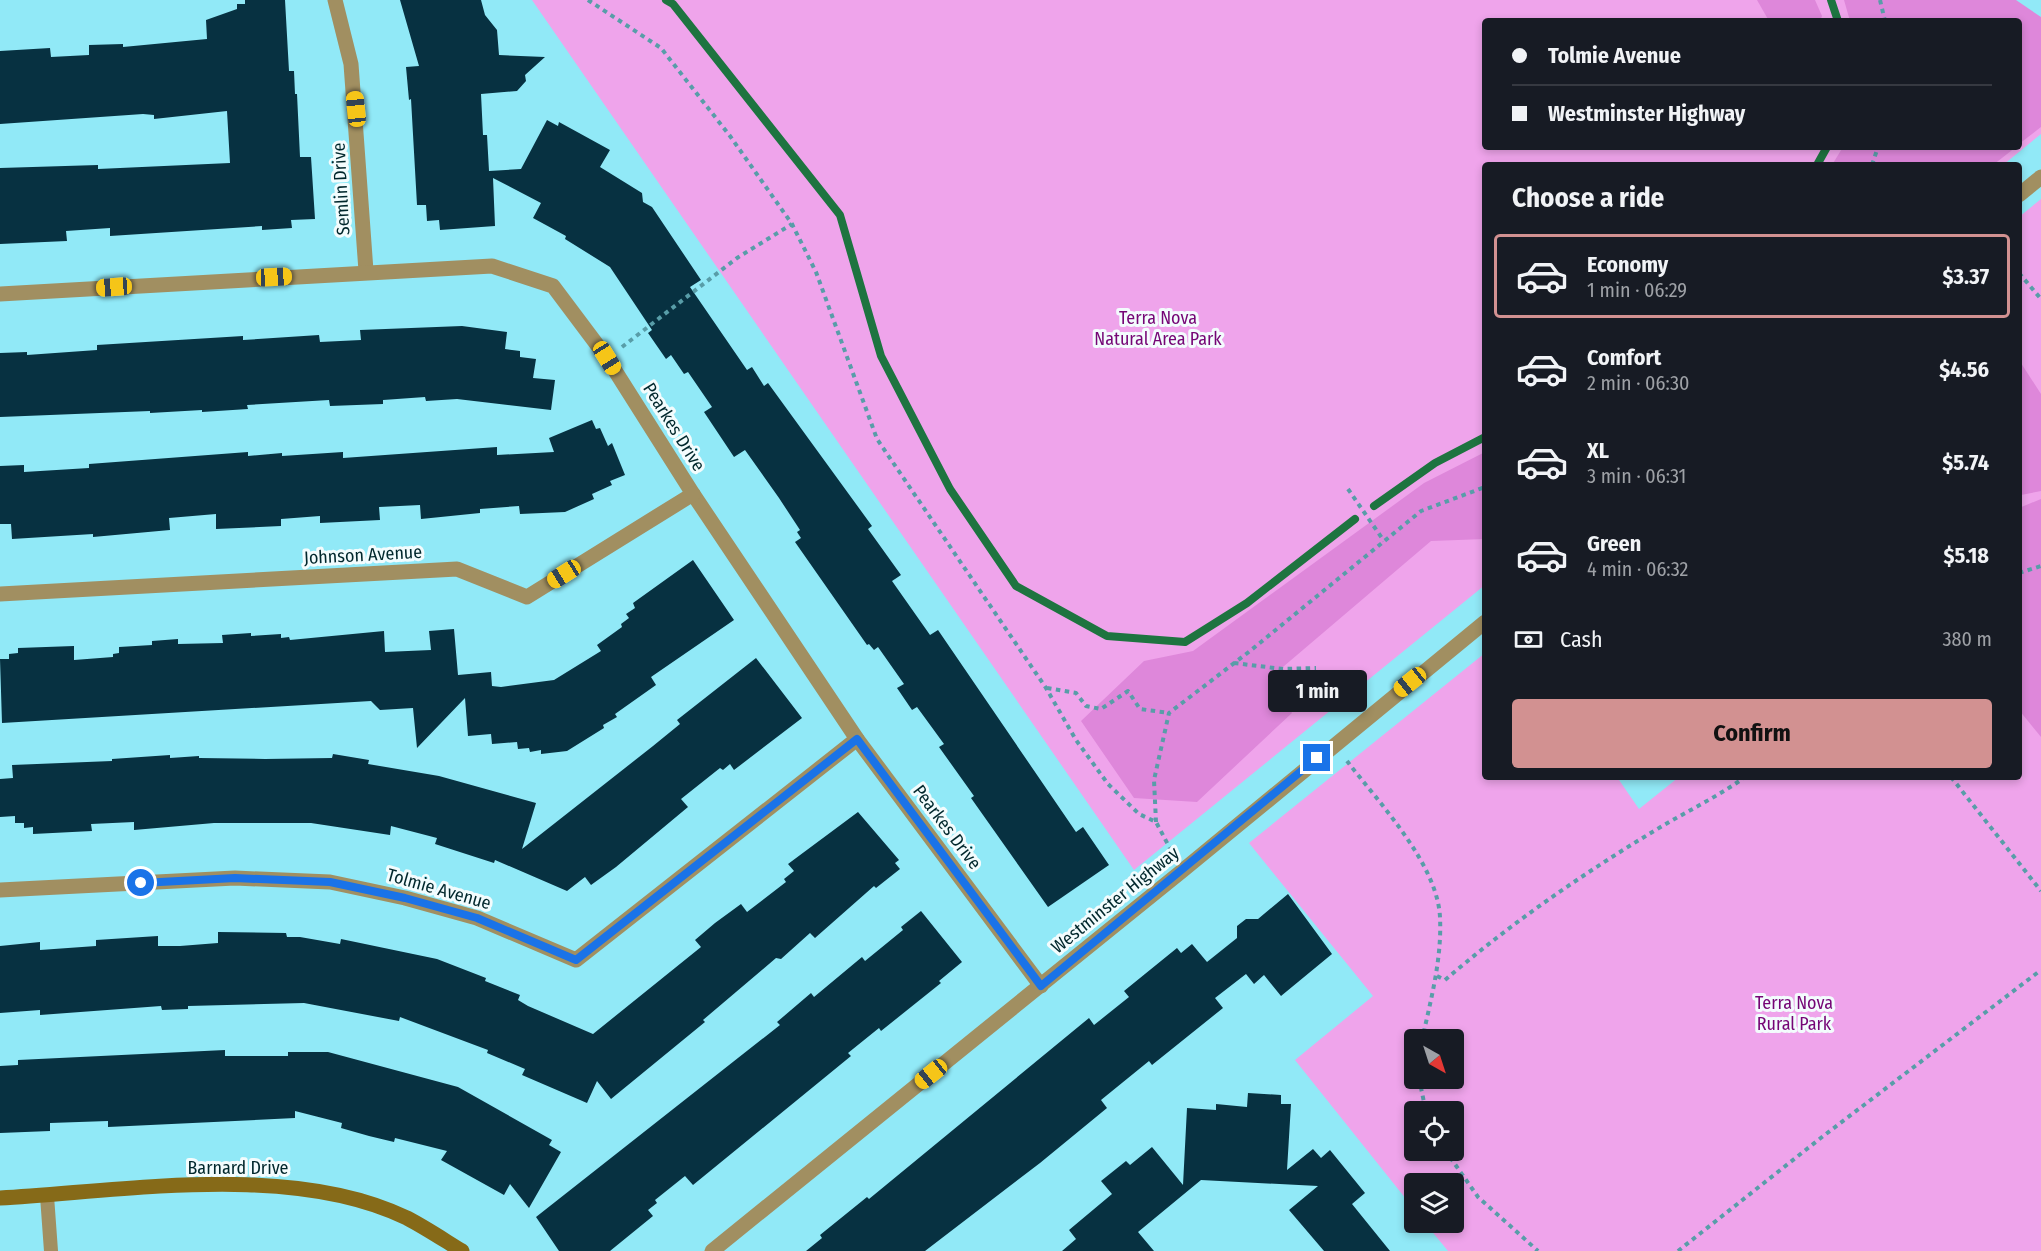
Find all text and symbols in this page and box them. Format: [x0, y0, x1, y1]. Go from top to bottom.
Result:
text: Tolmie Avenue [1548, 42, 1681, 69]
car [345, 90, 367, 128]
text: Westminster Highway [1548, 100, 1745, 127]
street label: Semlin Drive [328, 142, 354, 236]
text: Choose a ride [1512, 182, 1664, 214]
icon: car [1515, 249, 1569, 303]
text: Economy [1587, 251, 1668, 278]
text: $3.37 [1943, 263, 1989, 290]
car [256, 267, 292, 287]
car [95, 277, 133, 297]
text: 1 min · 06:29 [1587, 278, 1687, 302]
park label: Terra Nova Natural Area Park [1094, 307, 1222, 350]
car [590, 338, 624, 378]
icon: car [1515, 342, 1569, 396]
text: Comfort [1587, 344, 1661, 371]
text: $4.56 [1939, 356, 1989, 383]
text: 2 min · 06:30 [1587, 371, 1689, 395]
street label: Pearkes Drive [638, 379, 710, 475]
icon: car [1515, 435, 1569, 489]
text: XL [1587, 437, 1609, 464]
text: $5.74 [1942, 449, 1989, 476]
text: 3 min · 06:31 [1587, 464, 1686, 488]
icon: car [1515, 528, 1569, 582]
text: Green [1587, 530, 1641, 557]
street label: Johnson Avenue [303, 541, 423, 569]
text: $5.18 [1943, 542, 1989, 569]
car [544, 557, 584, 591]
text: 4 min · 06:32 [1587, 557, 1688, 581]
icon: cash [1512, 623, 1545, 656]
text: Cash [1560, 626, 1603, 653]
text: 380 m [1942, 627, 1992, 651]
car [1390, 664, 1430, 700]
callout: 1 min [1268, 671, 1366, 713]
text: 1 min [1296, 679, 1339, 703]
button: Confirm [1512, 699, 1992, 768]
route end [1303, 744, 1330, 771]
street label: Pearkes Drive [908, 781, 986, 874]
street label: Westminster Highway [1047, 842, 1183, 958]
street label: Tolmie Avenue [384, 864, 494, 914]
route start [127, 869, 154, 896]
park label: Terra Nova Rural Park [1755, 992, 1833, 1035]
north arrow [1404, 1029, 1464, 1089]
map controls [1404, 1029, 1464, 1233]
car [911, 1056, 951, 1092]
button: locate [1404, 1101, 1464, 1161]
street label: Barnard Drive [187, 1157, 289, 1179]
button: layers [1404, 1173, 1464, 1233]

